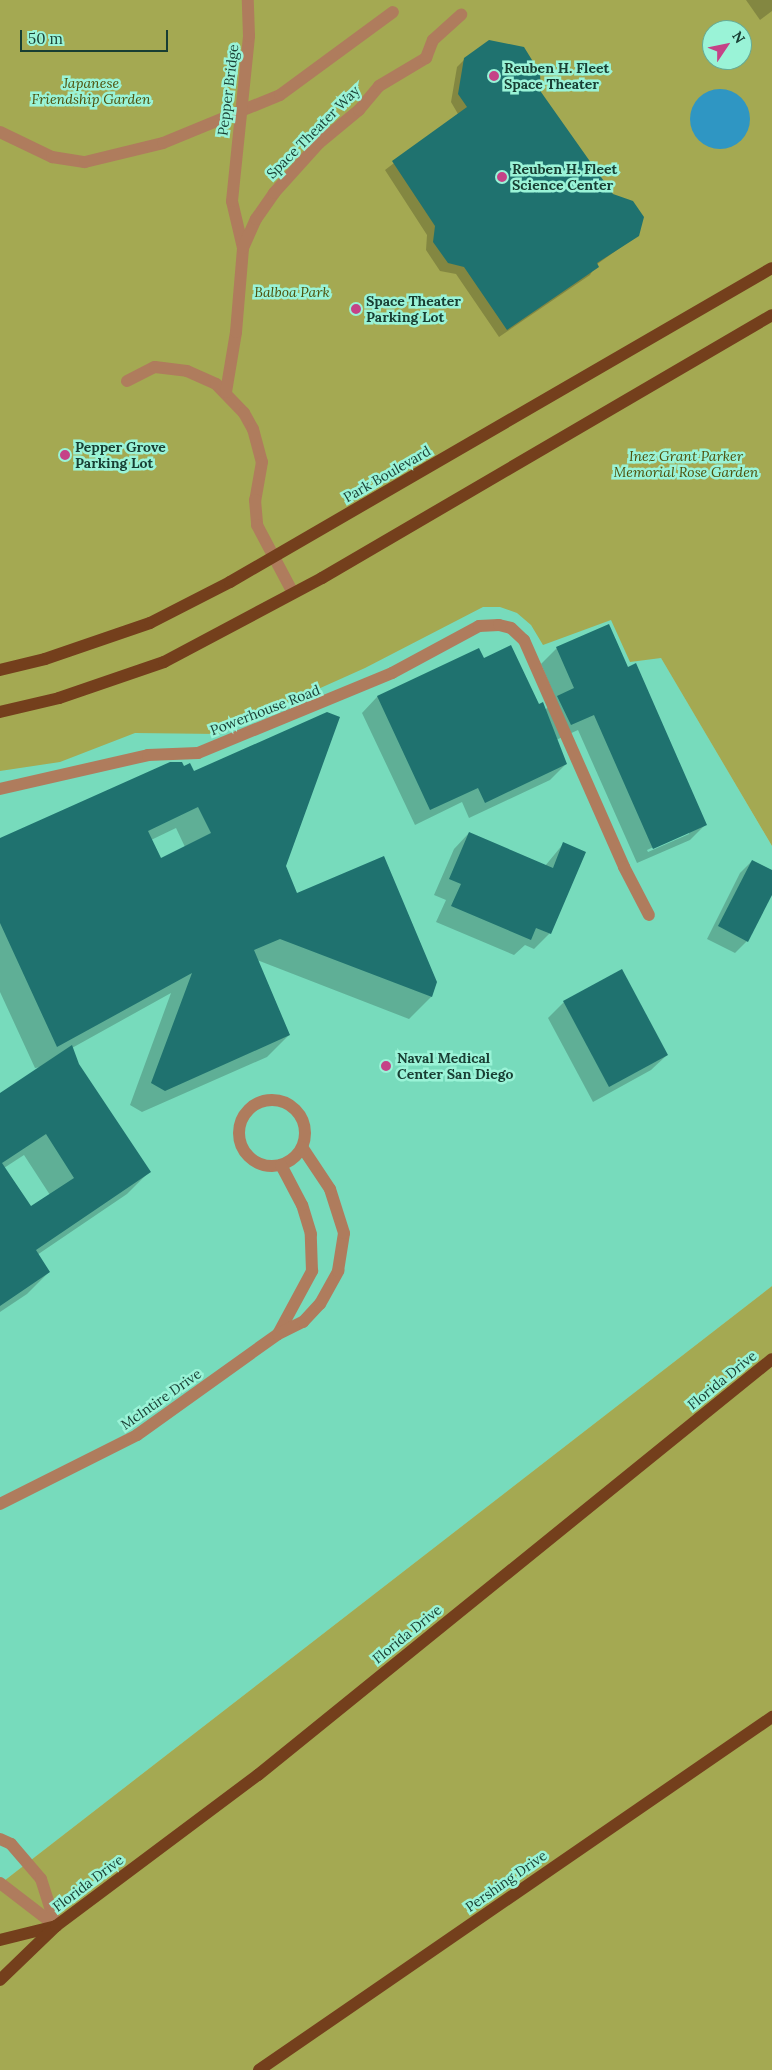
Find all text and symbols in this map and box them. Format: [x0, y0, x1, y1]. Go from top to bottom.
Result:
scale bar [22, 20, 170, 52]
north arrow [702, 20, 752, 70]
text: N [728, 28, 749, 47]
text: 50 m [28, 29, 63, 48]
street label: Pepper Bridge [214, 43, 242, 137]
place label: Reuben H. Fleet Space Theater [504, 60, 609, 92]
marker: Reuben H. Fleet Space Theater [488, 70, 500, 82]
park label: Japanese Friendship Garden [31, 75, 151, 108]
street label: Space Theater Way [263, 82, 363, 182]
place label: Reuben H. Fleet Science Center [512, 161, 617, 193]
marker: Reuben H. Fleet Science Center [496, 171, 508, 183]
park label: Balboa Park [254, 284, 330, 300]
place label: Space Theater Parking Lot [366, 293, 461, 326]
marker: Space Theater Parking Lot [350, 303, 362, 315]
place label: Pepper Grove Parking Lot [75, 439, 166, 472]
street label: Park Boulevard [340, 442, 434, 506]
park label: Inez Grant Parker Memorial Rose Garden [614, 448, 758, 481]
marker: Pepper Grove Parking Lot [59, 449, 71, 461]
street label: Powerhouse Road [208, 681, 322, 739]
place label: Naval Medical Center San Diego [397, 1050, 513, 1082]
marker: Naval Medical Center San Diego [379, 1059, 393, 1073]
street label: Florida Drive [684, 1347, 760, 1413]
street label: McIntire Drive [117, 1365, 205, 1433]
street label: Florida Drive [369, 1601, 445, 1667]
street label: Pershing Drive [462, 1847, 550, 1915]
street label: Florida Drive [49, 1851, 127, 1915]

